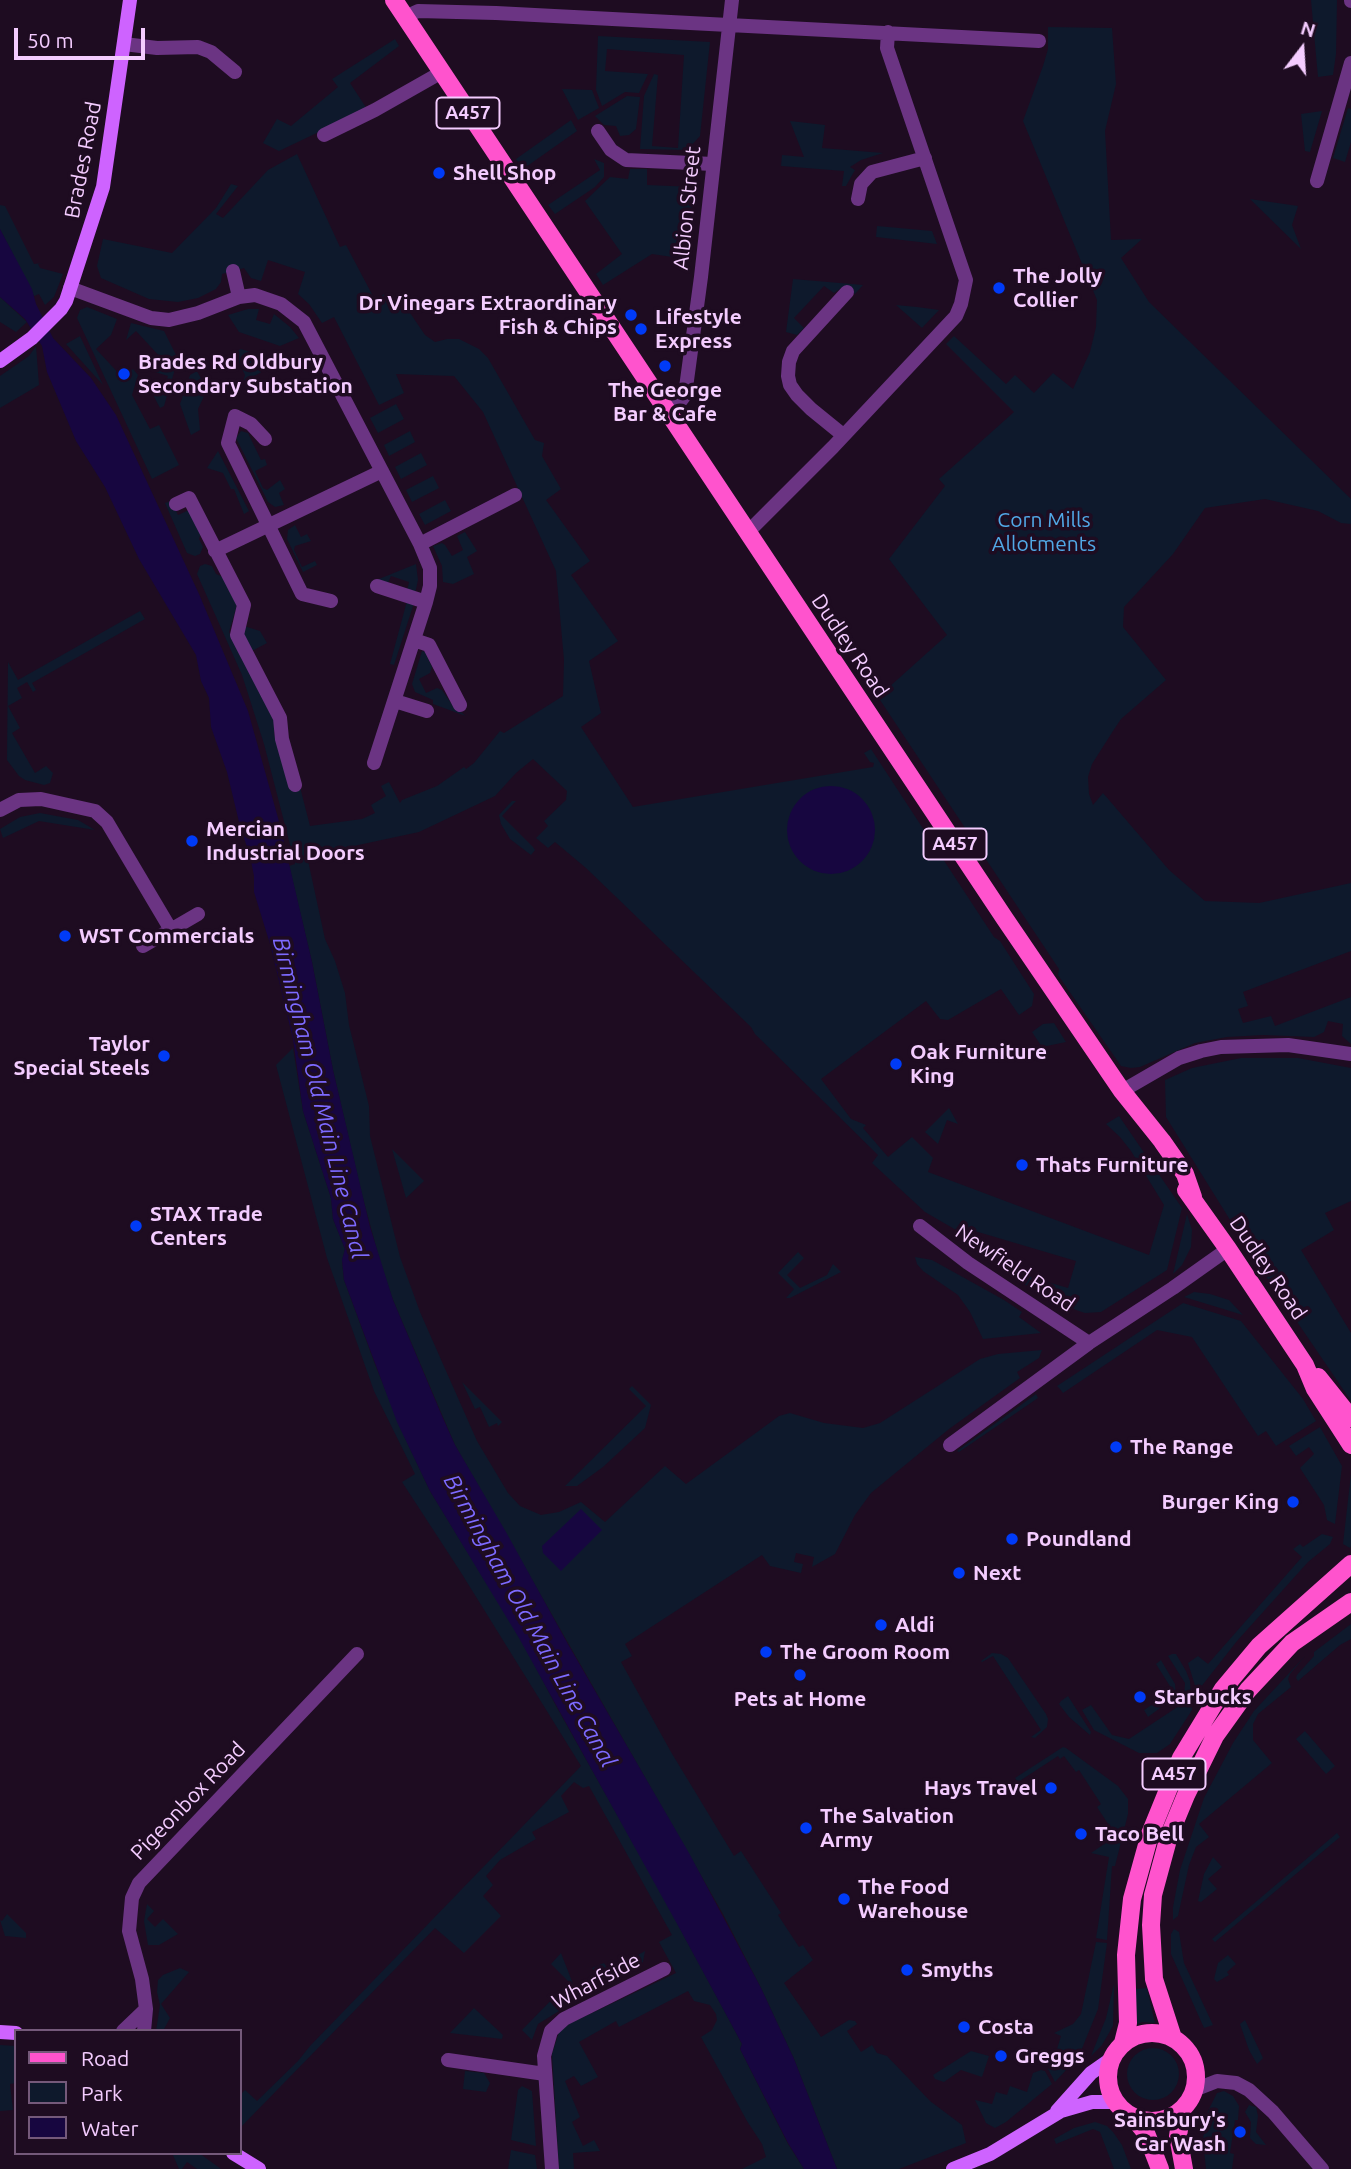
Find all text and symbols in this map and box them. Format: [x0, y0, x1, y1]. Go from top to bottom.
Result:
scale bar [18, 14, 149, 58]
north arrow [1267, 14, 1337, 84]
text: N [1298, 16, 1318, 42]
text: 50 m [27, 28, 74, 52]
road number: A457 [436, 97, 500, 128]
street label: Brades Road [59, 100, 107, 220]
street label: Albion Street [668, 145, 706, 271]
place label: Shell Shop [453, 160, 556, 186]
marker: Shell Shop [431, 165, 447, 181]
place label: The Jolly Collier [1013, 263, 1102, 313]
marker: The Jolly Collier [991, 280, 1007, 296]
place label: Dr Vinegars Extraordinary Fish & Chips [358, 290, 617, 340]
place label: Lifestyle Express [655, 304, 742, 354]
marker: Dr Vinegars Extraordinary Fish & Chips [623, 307, 639, 323]
marker: Lifestyle Express [633, 321, 649, 337]
place label: Brades Rd Oldbury Secondary Substation [138, 349, 353, 399]
marker: The George Bar & Cafe [657, 358, 673, 374]
marker: Brades Rd Oldbury Secondary Substation [116, 366, 132, 382]
place label: The George Bar & Cafe [608, 377, 722, 427]
park label: Corn Mills Allotments [992, 507, 1096, 557]
street label: Dudley Road [806, 589, 894, 703]
place label: Mercian Industrial Doors [206, 816, 365, 866]
road number: A457 [923, 828, 986, 860]
marker: Mercian Industrial Doors [184, 833, 200, 849]
place label: WST Commercials [79, 923, 254, 949]
marker: WST Commercials [57, 928, 73, 944]
water label: Birmingham Old Main Line Canal [267, 934, 373, 1262]
place label: Taylor Special Steels [13, 1031, 150, 1081]
place label: Oak Furniture King [910, 1039, 1047, 1089]
marker: Taylor Special Steels [156, 1048, 172, 1064]
marker: Oak Furniture King [888, 1056, 904, 1072]
place label: Thats Furniture [1036, 1152, 1189, 1178]
marker: Thats Furniture [1014, 1157, 1030, 1173]
place label: STAX Trade Centers [150, 1201, 263, 1251]
street label: Dudley Road [1224, 1211, 1312, 1325]
marker: STAX Trade Centers [128, 1218, 144, 1234]
street label: Newfield Road [951, 1219, 1079, 1317]
place label: The Range [1130, 1434, 1233, 1460]
marker: The Range [1108, 1439, 1124, 1455]
water label: Birmingham Old Main Line Canal [438, 1469, 622, 1773]
place label: Burger King [1162, 1489, 1279, 1515]
marker: Burger King [1285, 1494, 1301, 1510]
place label: Poundland [1026, 1526, 1132, 1552]
marker: Poundland [1004, 1531, 1020, 1547]
place label: Next [973, 1560, 1021, 1586]
marker: Next [951, 1565, 967, 1581]
place label: Aldi [895, 1612, 935, 1638]
marker: Aldi [873, 1617, 889, 1633]
place label: The Groom Room [780, 1639, 950, 1665]
marker: The Groom Room [758, 1644, 774, 1660]
marker: Pets at Home [792, 1667, 808, 1683]
place label: Starbucks [1154, 1684, 1252, 1710]
place label: Pets at Home [734, 1686, 866, 1712]
marker: Starbucks [1132, 1689, 1148, 1705]
street label: Pigeonbox Road [126, 1737, 250, 1865]
road number: A457 [1142, 1758, 1206, 1790]
place label: Hays Travel [924, 1775, 1037, 1801]
marker: Hays Travel [1043, 1780, 1059, 1796]
place label: The Salvation Army [820, 1803, 954, 1853]
marker: The Salvation Army [798, 1820, 814, 1836]
place label: Taco Bell [1095, 1821, 1184, 1847]
marker: Taco Bell [1073, 1826, 1089, 1842]
place label: The Food Warehouse [858, 1874, 968, 1924]
marker: The Food Warehouse [836, 1891, 852, 1907]
street label: Wharfside [548, 1947, 644, 2015]
place label: Smyths [921, 1957, 993, 1983]
marker: Smyths [899, 1962, 915, 1978]
place label: Costa [978, 2014, 1034, 2040]
marker: Costa [956, 2019, 972, 2035]
legend [14, 2029, 242, 2155]
place label: Greggs [1015, 2043, 1085, 2069]
text: Road [81, 2046, 129, 2070]
marker: Greggs [993, 2048, 1009, 2064]
text: Park [81, 2081, 123, 2105]
place label: Sainsbury's Car Wash [1114, 2107, 1226, 2157]
text: Water [81, 2116, 139, 2140]
marker: Sainsbury's Car Wash [1232, 2124, 1248, 2140]

